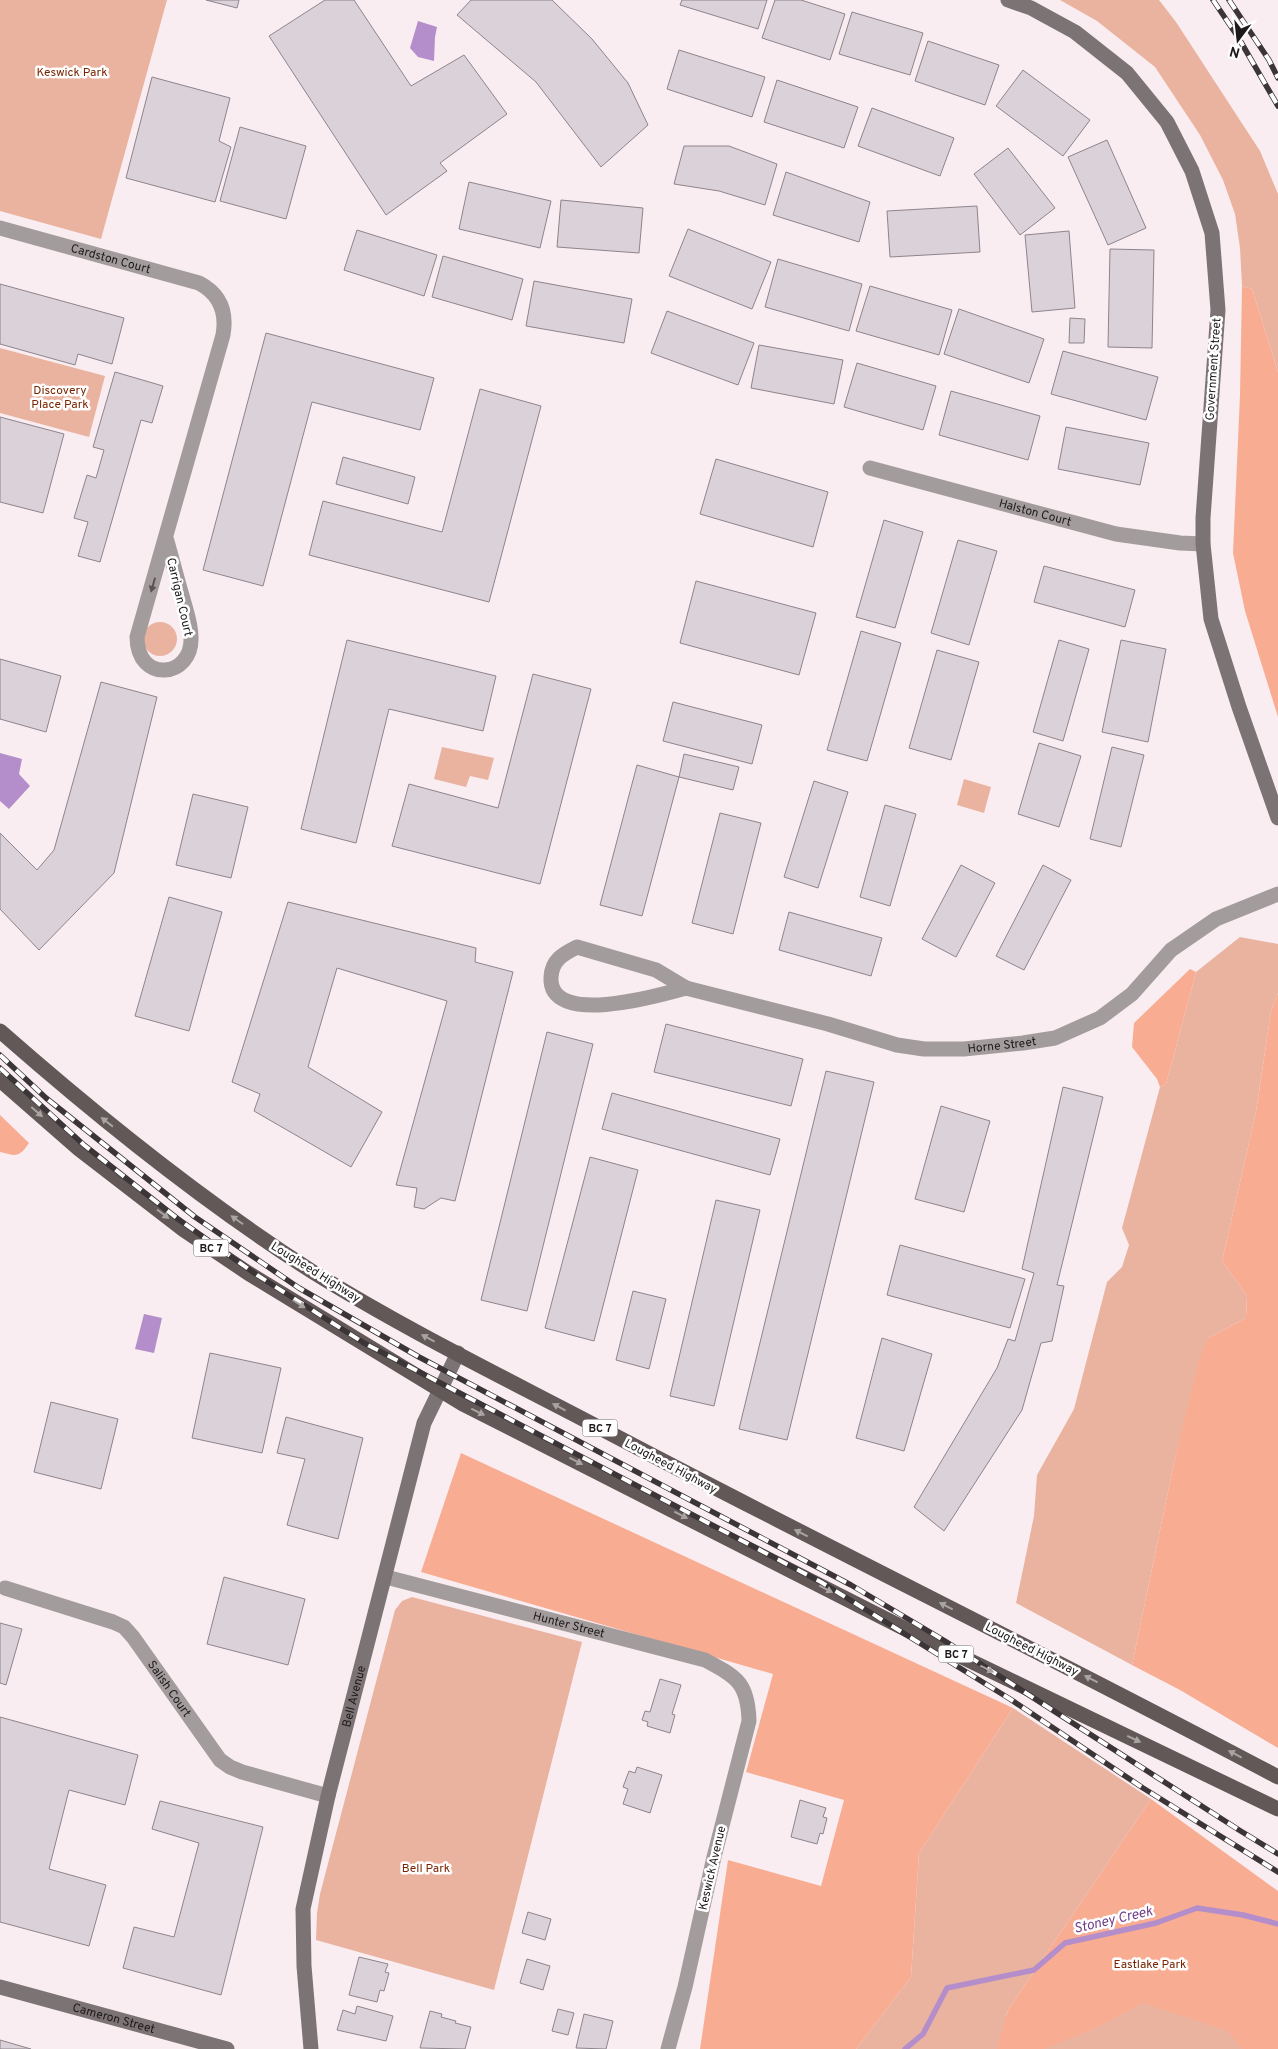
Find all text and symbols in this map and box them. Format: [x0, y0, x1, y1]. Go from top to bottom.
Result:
north arrow [1213, 15, 1263, 65]
text: N [1228, 42, 1242, 61]
park label: Keswick Park [36, 65, 108, 81]
street label: Cardston Court [69, 241, 152, 278]
street label: Government Street [1202, 317, 1226, 421]
park label: Discovery Place Park [31, 383, 89, 413]
street label: Halston Court [997, 496, 1073, 531]
street label: Carrigan Court [162, 556, 196, 638]
one-way arrow [148, 578, 156, 593]
street label: Horne Street [967, 1034, 1038, 1058]
one-way arrow [30, 1106, 42, 1118]
one-way arrow [101, 1117, 114, 1128]
one-way arrow [157, 1209, 170, 1219]
one-way arrow [230, 1215, 244, 1225]
street label: Lougheed Highway [268, 1239, 363, 1307]
road number: BC 7 [194, 1240, 228, 1256]
one-way arrow [292, 1300, 305, 1309]
one-way arrow [420, 1334, 435, 1342]
one-way arrow [553, 1402, 566, 1411]
one-way arrow [470, 1407, 485, 1416]
road number: BC 7 [582, 1420, 618, 1436]
street label: Lougheed Highway [621, 1436, 720, 1498]
one-way arrow [569, 1457, 583, 1465]
one-way arrow [674, 1511, 689, 1519]
one-way arrow [794, 1528, 808, 1536]
one-way arrow [819, 1585, 833, 1593]
one-way arrow [939, 1601, 953, 1609]
street label: Hunter Street [531, 1609, 606, 1643]
street label: Lougheed Highway [982, 1619, 1081, 1680]
road number: BC 7 [938, 1646, 974, 1662]
street label: Salish Court [143, 1658, 194, 1721]
street label: Bell Avenue [339, 1664, 370, 1729]
one-way arrow [980, 1665, 994, 1673]
one-way arrow [1084, 1675, 1098, 1683]
one-way arrow [1127, 1735, 1141, 1743]
one-way arrow [1228, 1750, 1242, 1758]
street label: Keswick Avenue [696, 1825, 730, 1912]
park label: Bell Park [402, 1861, 450, 1877]
water label: Stoney Creek [1072, 1903, 1155, 1938]
park label: Eastlake Park [1114, 1957, 1186, 1973]
street label: Cameron Street [71, 2000, 157, 2038]

